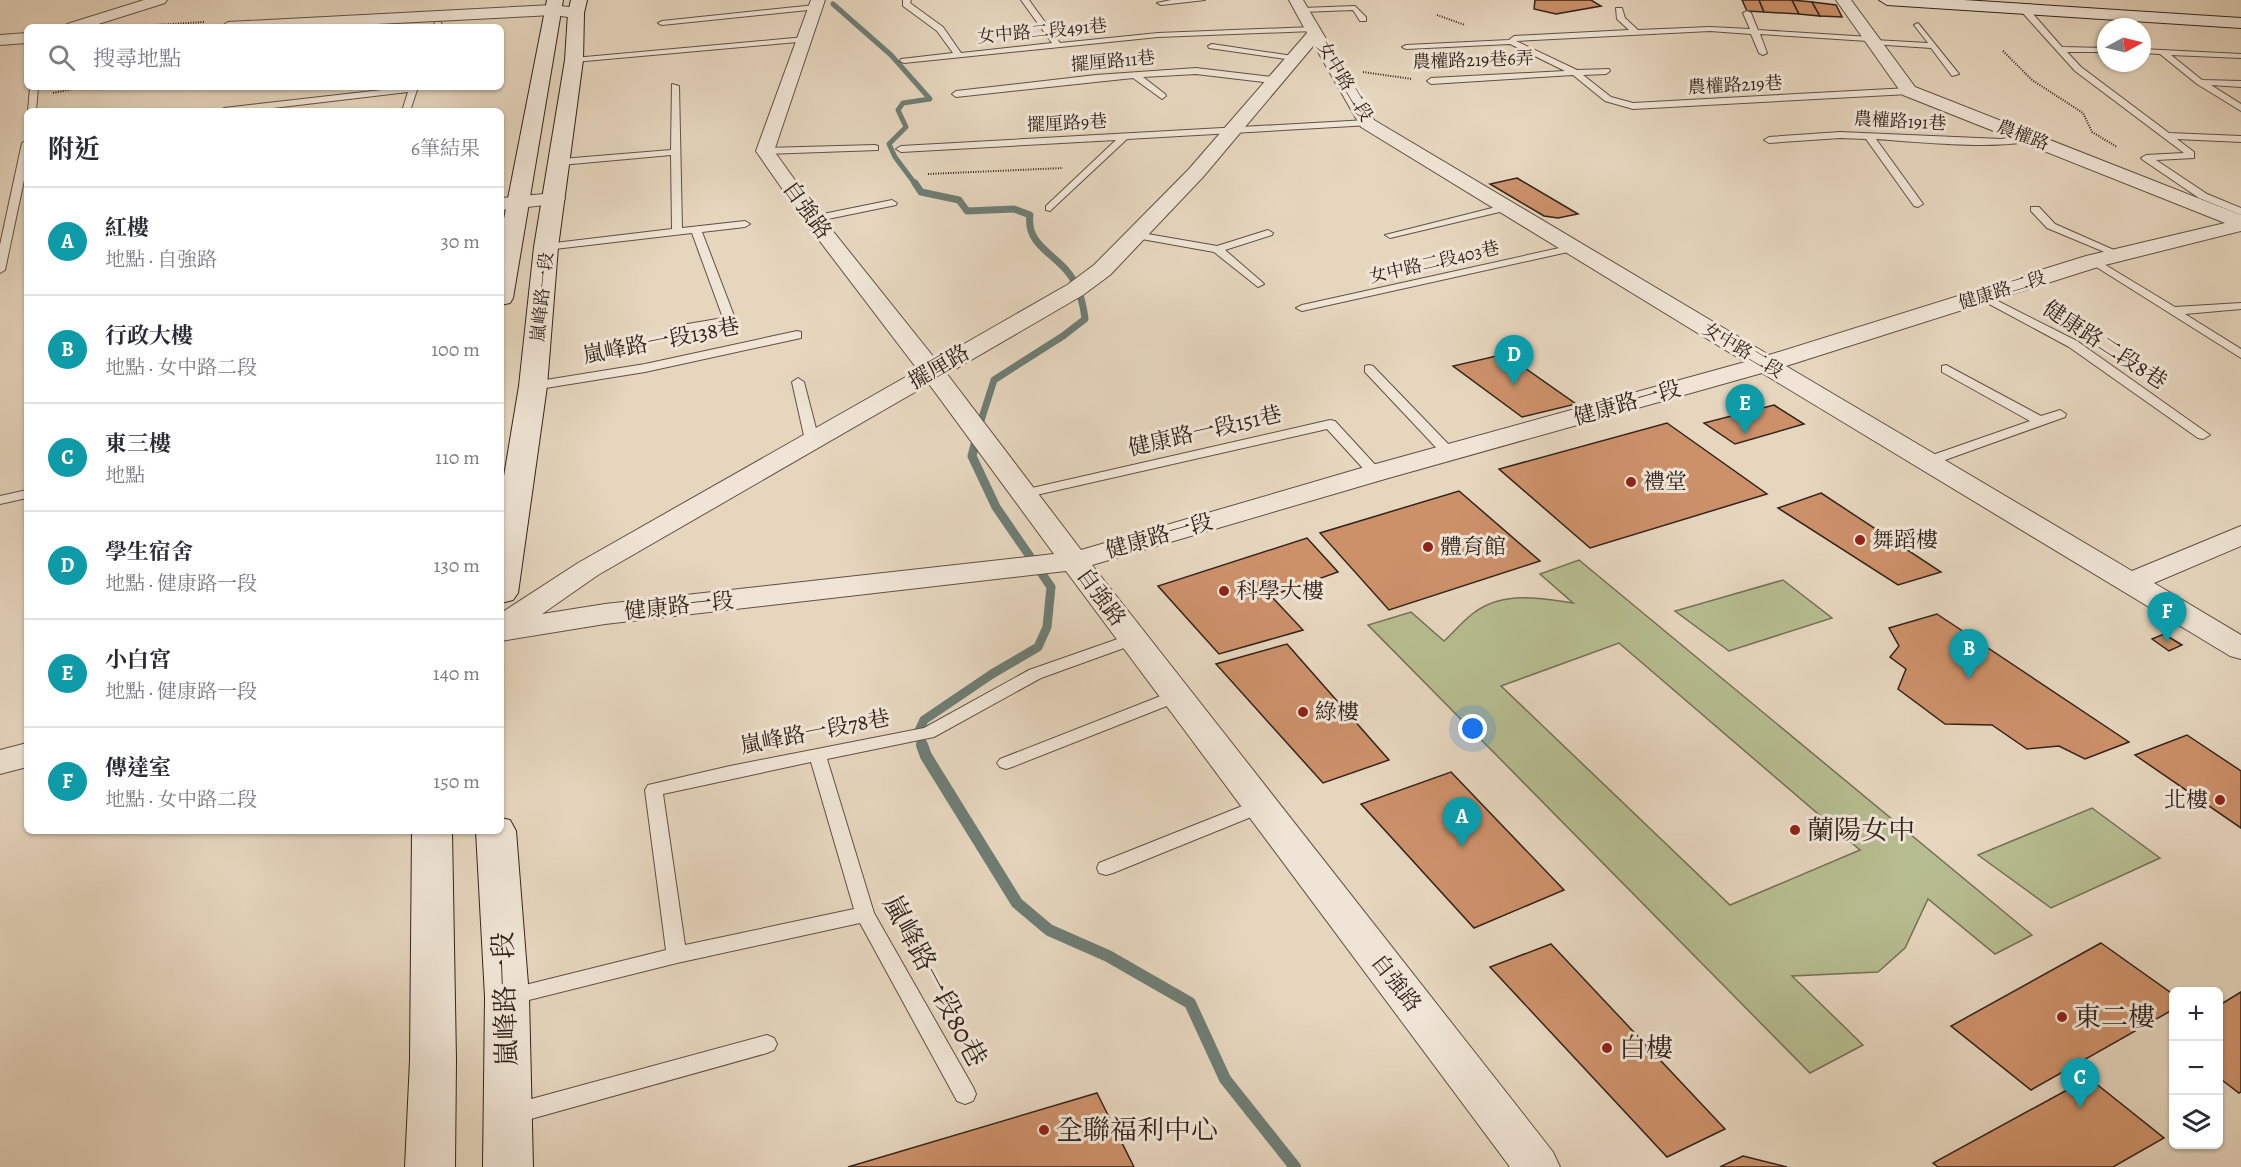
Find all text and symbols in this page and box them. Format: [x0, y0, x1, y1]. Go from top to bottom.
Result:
street label: 女中路二段491巷 [976, 13, 1108, 49]
north arrow [2097, 18, 2151, 72]
search box [24, 24, 504, 90]
street label: 女中路二段 [1312, 36, 1378, 126]
icon: search [45, 41, 78, 74]
text: 搜尋地點 [93, 44, 181, 74]
street label: 擺厘路11巷 [1070, 45, 1156, 77]
street label: 農權路219巷6弄 [1412, 46, 1534, 74]
street label: 農權路219巷 [1687, 71, 1783, 99]
street label: 農權路191巷 [1853, 107, 1947, 135]
street label: 擺厘路9巷 [1026, 109, 1108, 137]
street label: 農權路 [1993, 114, 2053, 156]
text: 附近 [48, 132, 100, 167]
text: 6筆結果 [411, 135, 480, 162]
street label: 自強路 [775, 174, 839, 246]
text: 紅樓 [105, 213, 149, 243]
text: A [61, 228, 74, 255]
text: 30 m [440, 228, 480, 255]
street label: 女中路二段403巷 [1366, 235, 1502, 289]
text: 地點 · 自強路 [105, 246, 217, 273]
street label: 嵐峰路一段 [525, 251, 559, 343]
street label: 健康路二段 [1955, 265, 2049, 315]
street label: 健康路二段8巷 [2037, 294, 2173, 396]
street label: 嵐峰路一段138巷 [580, 311, 742, 371]
street label: 女中路二段 [1698, 317, 1788, 383]
text: 行政大樓 [105, 321, 193, 351]
text: B [61, 336, 74, 363]
text: 100 m [431, 336, 480, 363]
pin: D [1494, 336, 1534, 385]
street label: 擺厘路 [903, 338, 975, 396]
text: 地點 · 女中路二段 [105, 354, 257, 381]
street label: 健康路一段 [1570, 373, 1684, 433]
pin: E [1726, 384, 1764, 434]
street label: 健康路一段151巷 [1125, 399, 1285, 463]
text: 東三樓 [105, 429, 171, 459]
text: C [61, 444, 74, 471]
text: 110 m [435, 444, 480, 471]
text: 地點 [105, 462, 145, 489]
place label: 禮堂 [1643, 467, 1687, 497]
marker: 禮堂 [1624, 475, 1638, 489]
street label: 健康路一段 [1102, 506, 1216, 566]
place label: 舞蹈樓 [1872, 525, 1938, 555]
place label: 體育館 [1440, 532, 1506, 562]
marker: 舞蹈樓 [1853, 533, 1867, 547]
text: 學生宿舍 [105, 537, 193, 567]
marker: 體育館 [1421, 540, 1435, 554]
text: D [61, 552, 74, 579]
text: 130 m [434, 552, 480, 579]
street label: 自強路 [1069, 561, 1133, 633]
text: 地點 · 健康路一段 [105, 570, 257, 597]
place label: 科學大樓 [1236, 576, 1324, 606]
marker: 科學大樓 [1217, 584, 1231, 598]
street label: 健康路一段 [623, 585, 735, 627]
pin: F [2148, 592, 2186, 642]
pin: B [1950, 630, 1988, 679]
text: 小白宮 [105, 645, 171, 675]
text: E [62, 660, 73, 687]
text: 140 m [433, 660, 480, 687]
text: 地點 · 健康路一段 [105, 678, 257, 705]
place label: 綠樓 [1315, 697, 1359, 727]
street label: 嵐峰路一段78巷 [738, 703, 892, 761]
marker: 綠樓 [1296, 705, 1310, 719]
your location [1458, 714, 1487, 743]
text: 傳達室 [105, 753, 171, 783]
text: F [62, 768, 73, 795]
text: 150 m [433, 768, 480, 795]
place label: 北樓 [2164, 785, 2208, 815]
text: 地點 · 女中路二段 [105, 786, 257, 813]
marker: 北樓 [2213, 793, 2227, 807]
pin: A [1442, 798, 1482, 847]
place label: 蘭陽女中 [1807, 812, 1915, 848]
marker: 蘭陽女中 [1788, 823, 1802, 837]
street label: 嵐峰路一段80巷 [875, 889, 995, 1073]
street label: 嵐峰路一段 [485, 931, 525, 1067]
street label: 自強路 [1364, 948, 1428, 1018]
map controls [2169, 987, 2223, 1149]
button: + [2169, 987, 2223, 1041]
place label: 東二樓 [2074, 999, 2155, 1035]
marker: 東二樓 [2055, 1010, 2069, 1024]
place label: 白樓 [1619, 1030, 1673, 1066]
marker: 白樓 [1600, 1041, 1614, 1055]
button: − [2169, 1041, 2223, 1095]
pin: C [2060, 1058, 2100, 1108]
button: layers [2169, 1095, 2223, 1149]
place label: 全聯福利中心 [1056, 1112, 1218, 1148]
marker: 全聯福利中心 [1037, 1123, 1051, 1137]

